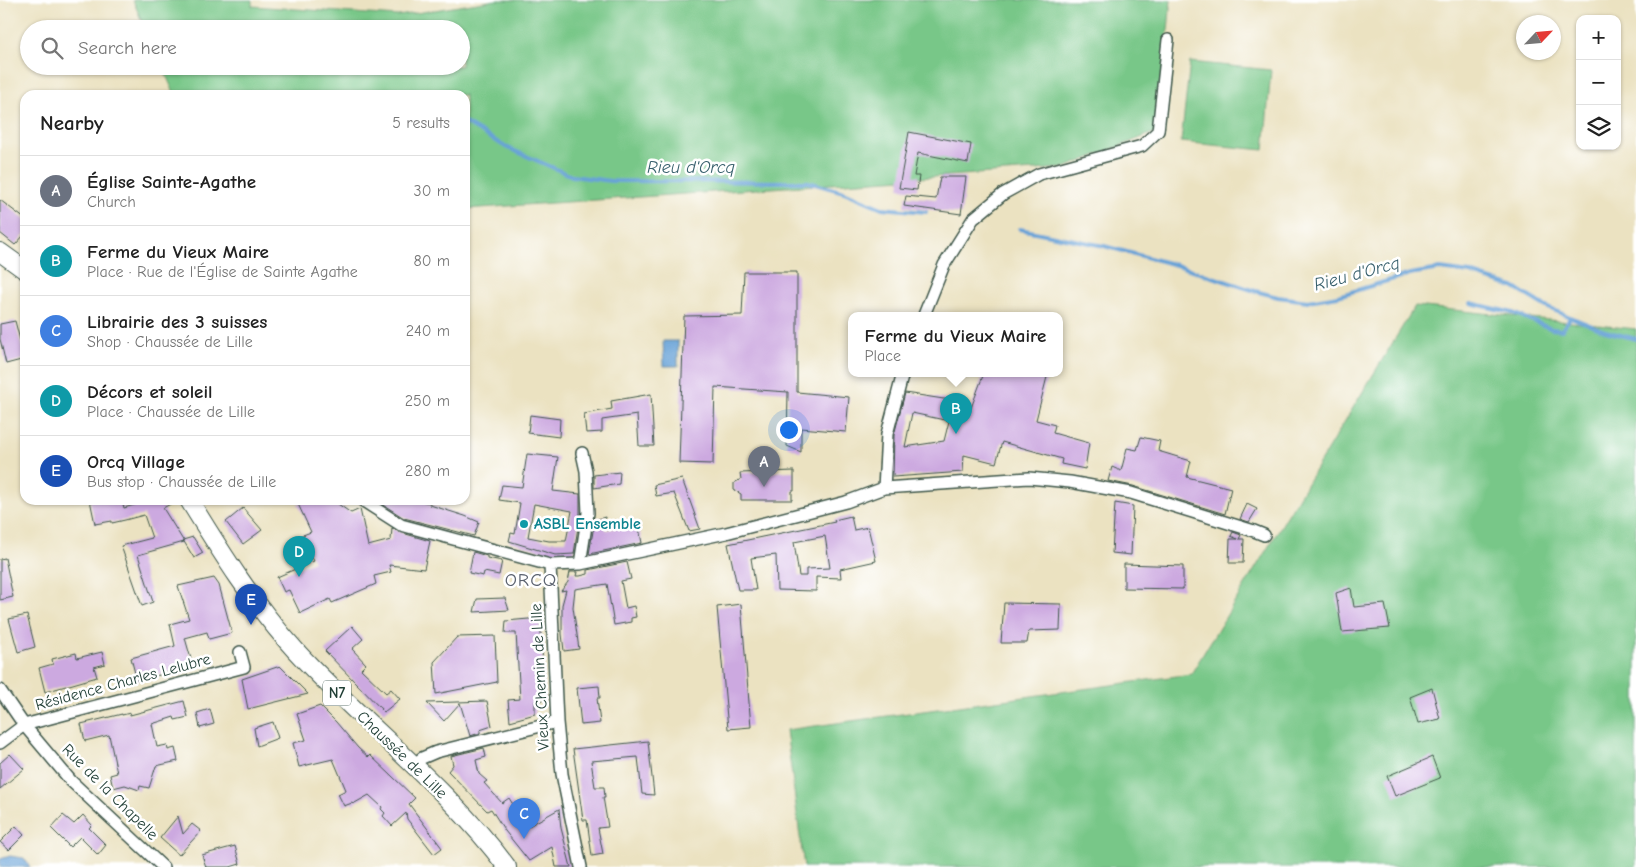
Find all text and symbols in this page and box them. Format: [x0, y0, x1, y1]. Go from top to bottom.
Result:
north arrow [1516, 15, 1561, 60]
map controls [1576, 15, 1621, 150]
button: + [1576, 15, 1621, 60]
search box [20, 20, 470, 75]
icon: search [38, 34, 66, 62]
text: Search here [78, 37, 177, 59]
button: − [1576, 60, 1621, 105]
button: layers [1576, 105, 1621, 150]
text: Nearby [40, 111, 104, 135]
text: 5 results [392, 114, 450, 132]
water label: Rieu d'Orcq [647, 157, 736, 178]
text: Église Sainte-Agathe [87, 171, 256, 193]
text: A [52, 182, 60, 200]
text: 30 m [414, 182, 450, 200]
text: Church [87, 193, 136, 211]
text: Ferme du Vieux Maire [87, 241, 269, 263]
text: B [51, 252, 61, 270]
text: 80 m [413, 252, 450, 270]
water label: Rieu d'Orcq [1312, 252, 1403, 296]
text: Place · Rue de l'Église de Sainte Agathe [87, 263, 358, 281]
text: Librairie des 3 suisses [87, 311, 267, 333]
popup [848, 312, 1063, 377]
text: C [51, 322, 61, 340]
text: 240 m [406, 322, 450, 340]
text: Ferme du Vieux Maire [865, 325, 1046, 347]
text: Shop · Chaussée de Lille [87, 333, 253, 351]
text: Place [865, 347, 901, 365]
text: Décors et soleil [87, 381, 213, 403]
text: D [51, 392, 61, 410]
text: 250 m [405, 392, 450, 410]
pin: B [940, 393, 972, 434]
text: Place · Chaussée de Lille [87, 403, 255, 421]
your location [776, 417, 802, 443]
pin: A [748, 446, 780, 487]
text: Orcq Village [87, 451, 185, 473]
text: E [51, 462, 61, 480]
text: 280 m [405, 462, 450, 480]
text: Bus stop · Chaussée de Lille [87, 473, 276, 491]
place label: ASBL Ensemble [534, 515, 641, 533]
marker: ASBL Ensemble [518, 518, 530, 530]
pin: D [283, 536, 315, 577]
district label: ORCQ [505, 569, 557, 591]
pin: E [235, 584, 267, 625]
street label: Vieux Chemin de Lille [527, 603, 553, 751]
street label: Résidence Charles Lelubre [33, 650, 213, 714]
road number: N7 [323, 680, 351, 706]
street label: Chaussée de Lille [353, 708, 451, 802]
street label: Rue de la Chapelle [58, 740, 162, 844]
pin: C [508, 798, 540, 839]

